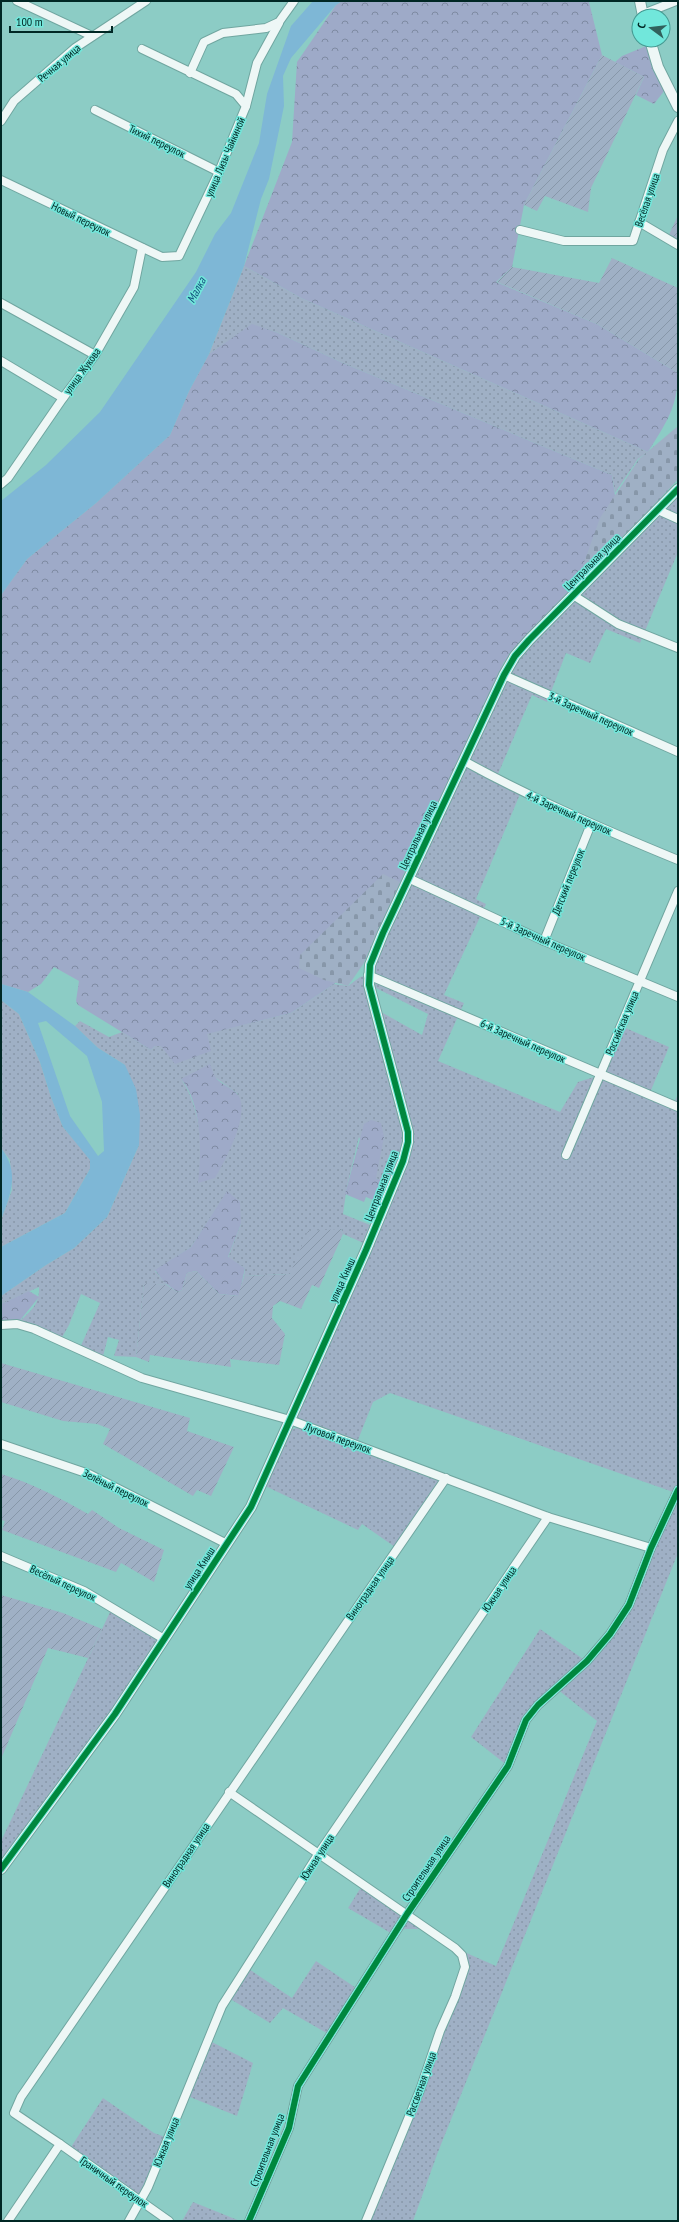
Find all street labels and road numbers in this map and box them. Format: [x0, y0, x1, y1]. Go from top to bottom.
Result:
street label: Речная улица [35, 41, 83, 85]
street label: улица Лизы Чайкиной [202, 115, 248, 199]
street label: Тихий переулок [126, 121, 188, 161]
street label: Весёлая улица [631, 171, 663, 229]
street label: Новый переулок [49, 199, 114, 240]
street label: улица Жукова [60, 345, 104, 397]
street label: Центральная улица [561, 531, 623, 593]
street label: 3-й Заречный переулок [546, 689, 637, 739]
street label: 4-й Заречный переулок [524, 788, 615, 838]
street label: Центральная улица [396, 798, 440, 872]
street label: Детский переулок [548, 846, 588, 917]
street label: 5-й Заречный переулок [498, 914, 589, 964]
street label: Российская улица [602, 989, 642, 1057]
street label: 6-й Заречный переулок [478, 1016, 569, 1066]
street label: Центральная улица [361, 1149, 401, 1223]
street label: улица Кныш [326, 1255, 358, 1305]
street label: Луговой переулок [302, 1419, 374, 1457]
street label: Зелёный переулок [81, 1466, 152, 1510]
street label: улица Кныш [180, 1544, 218, 1592]
street label: Виноградная улица [343, 1553, 397, 1623]
street label: Весёлый переулок [28, 1562, 99, 1605]
street label: Южная улица [479, 1563, 519, 1615]
street label: Виноградная улица [159, 1820, 213, 1890]
street label: Южная улица [297, 1831, 337, 1883]
street label: Строительная улица [399, 1832, 453, 1904]
street label: Рассветная улица [403, 2050, 439, 2118]
street label: Строительная улица [247, 2112, 287, 2188]
street label: Южная улица [150, 2115, 182, 2169]
street label: Граничный переулок [77, 2153, 151, 2211]

